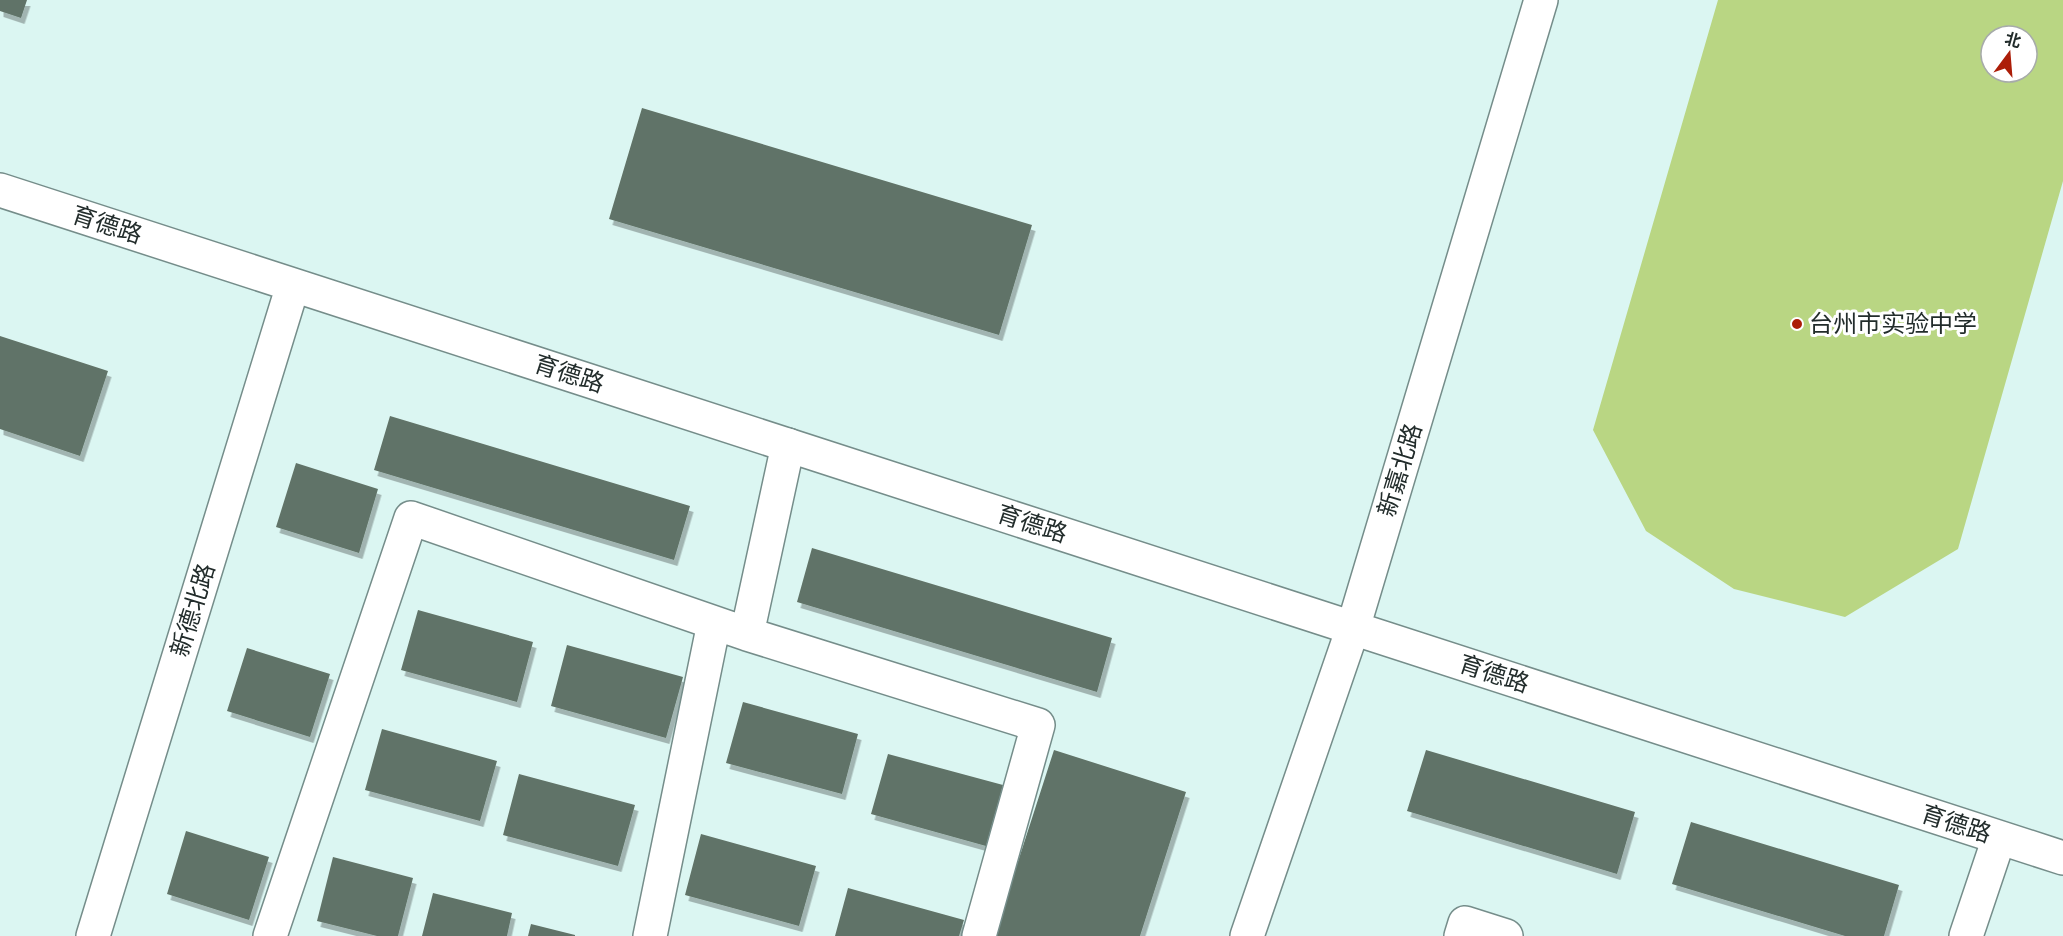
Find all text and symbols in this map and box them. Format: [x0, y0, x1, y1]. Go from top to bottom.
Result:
north arrow [1979, 24, 2039, 84]
text: 北 [2002, 27, 2024, 54]
street label: 育德路 [67, 198, 146, 254]
place label: 台州市实验中学 [1809, 307, 1977, 343]
marker: 台州市实验中学 [1790, 317, 1804, 331]
street label: 育德路 [529, 347, 608, 403]
street label: 新嘉北路 [1370, 419, 1432, 521]
street label: 育德路 [992, 497, 1071, 553]
street label: 新德北路 [163, 559, 225, 661]
street label: 育德路 [1454, 647, 1533, 703]
street label: 育德路 [1916, 797, 1995, 853]

